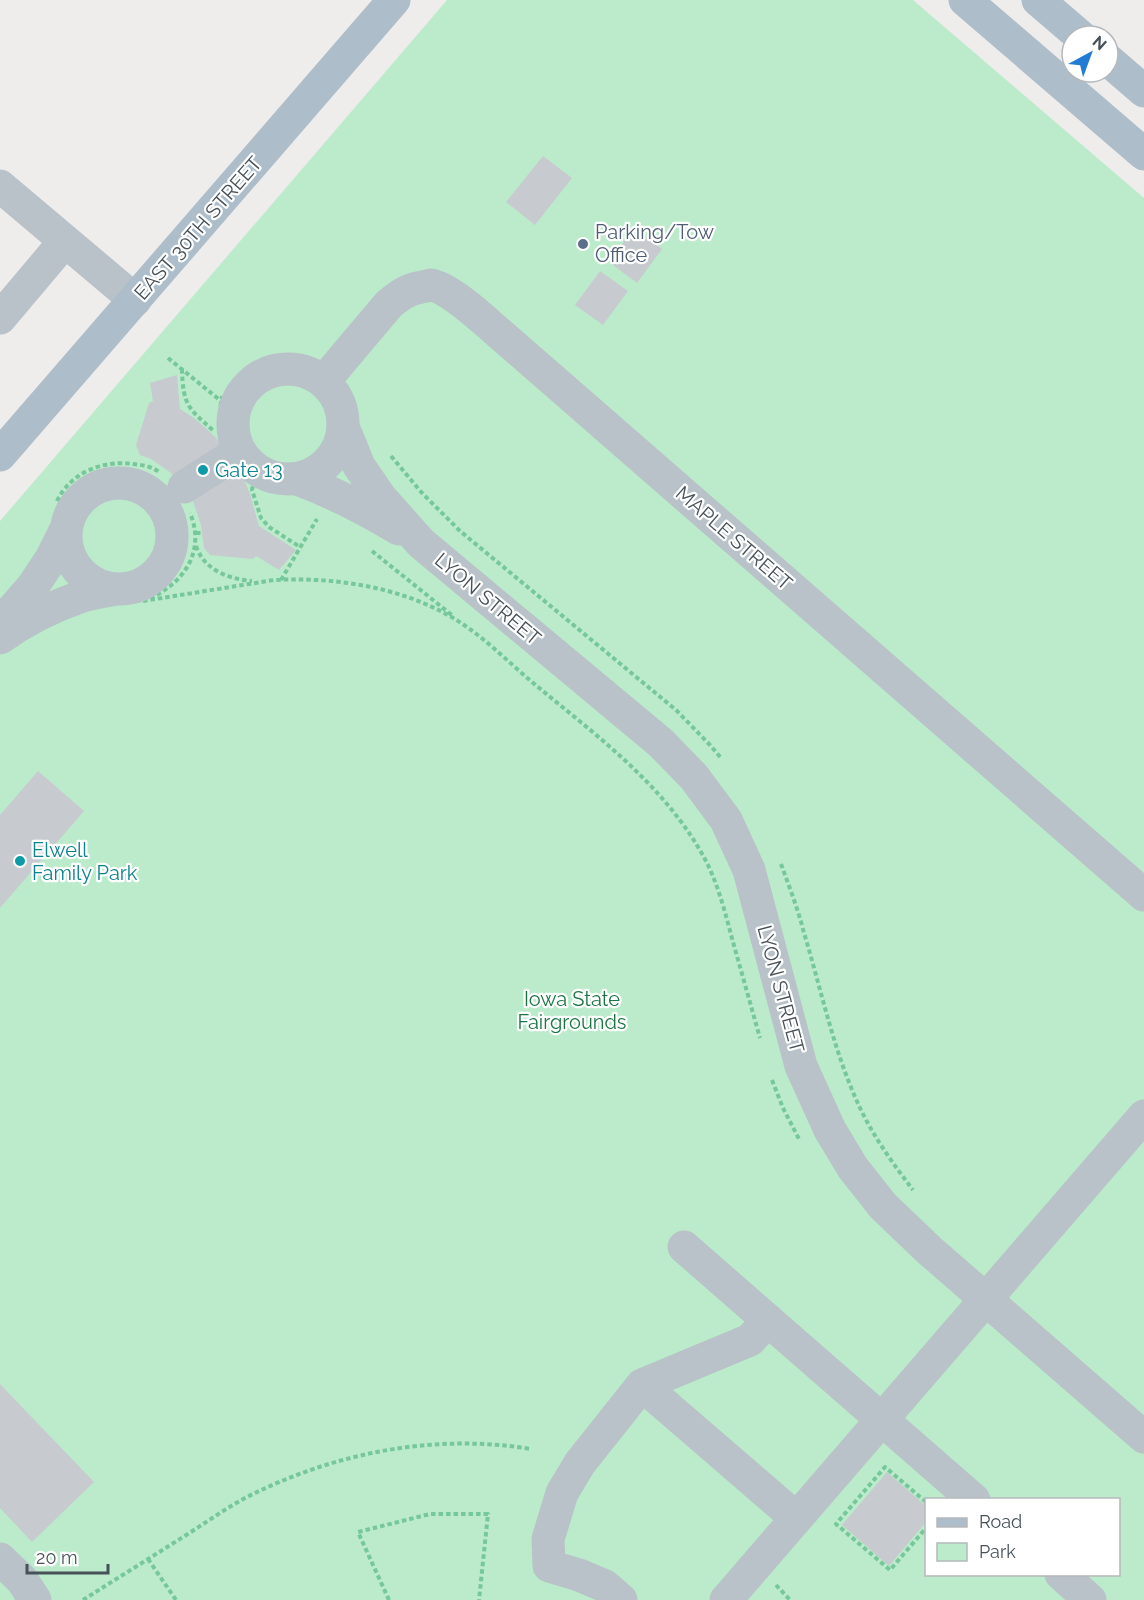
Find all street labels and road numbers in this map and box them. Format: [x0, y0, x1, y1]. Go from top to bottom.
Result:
street label: EAST 30TH STREET [129, 151, 267, 305]
street label: MAPLE STREET [671, 481, 797, 595]
street label: LYON STREET [430, 548, 546, 650]
street label: LYON STREET [752, 923, 810, 1055]

